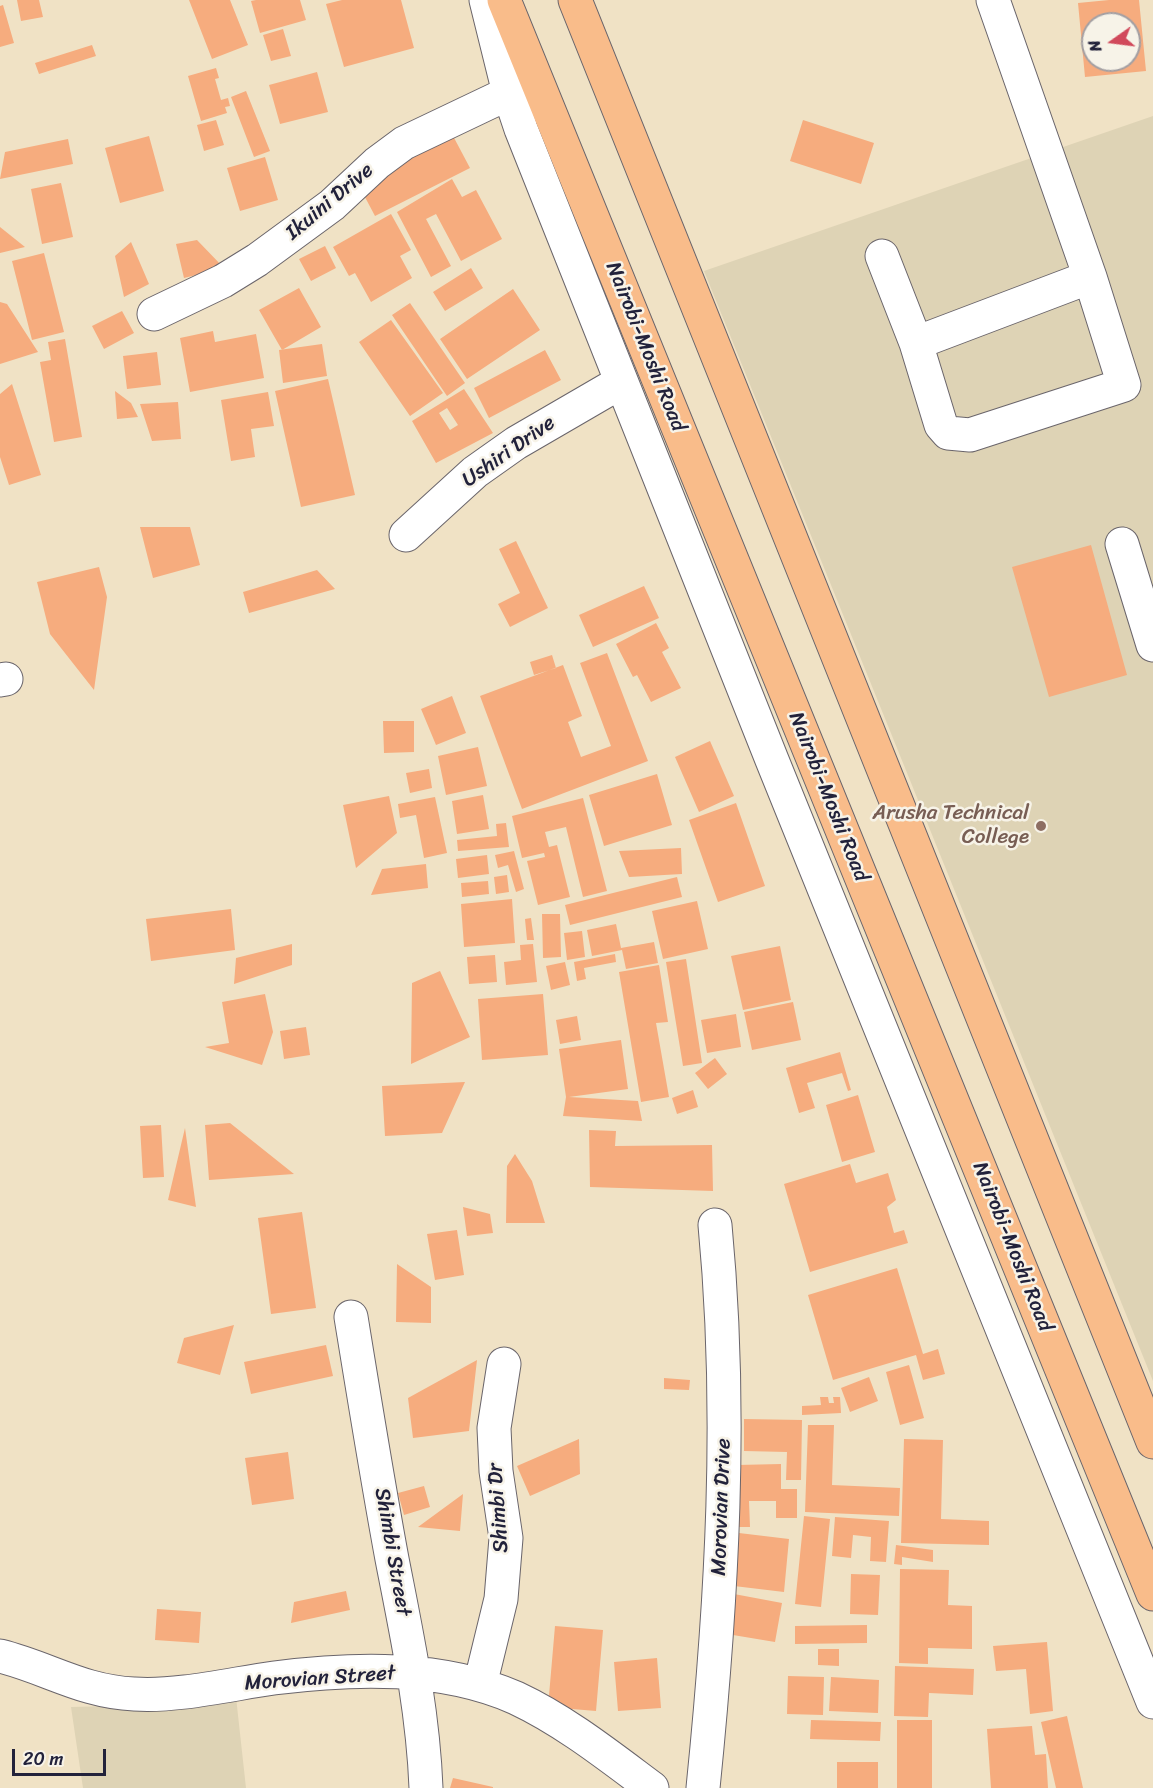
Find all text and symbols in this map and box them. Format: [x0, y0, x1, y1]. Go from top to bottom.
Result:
north arrow [1081, 12, 1141, 72]
text: N [1080, 37, 1110, 55]
street label: Ikuini Drive [281, 158, 379, 246]
street label: Nairobi-Moshi Road [600, 259, 690, 435]
street label: Ushiri Drive [458, 411, 560, 493]
street label: Nairobi-Moshi Road [783, 709, 873, 885]
place label: Arusha Technical College [872, 801, 1029, 851]
marker: Arusha Technical College [1034, 819, 1048, 833]
street label: Nairobi-Moshi Road [967, 1159, 1057, 1335]
street label: Morovian Drive [707, 1438, 737, 1576]
street label: Shimbi Dr [483, 1462, 515, 1554]
street label: Shimbi Street [368, 1486, 416, 1618]
street label: Morovian Street [244, 1661, 396, 1697]
scale bar [15, 1737, 110, 1775]
text: 20 m [23, 1743, 63, 1775]

